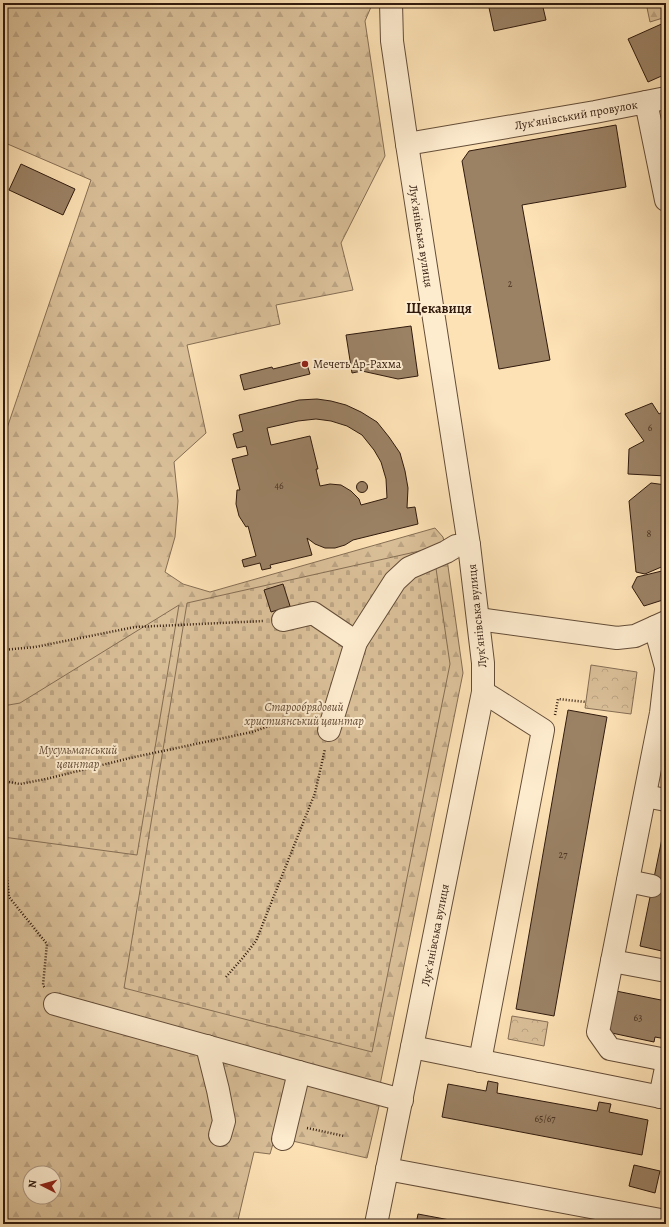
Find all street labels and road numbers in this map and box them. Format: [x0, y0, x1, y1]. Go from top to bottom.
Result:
street label: Лукʼянівський провулок [513, 96, 639, 134]
street label: Лукʼянівська вулиця [405, 183, 437, 289]
street label: Лукʼянівська вулиця [464, 563, 490, 669]
street label: Лукʼянівська вулиця [417, 882, 453, 988]

